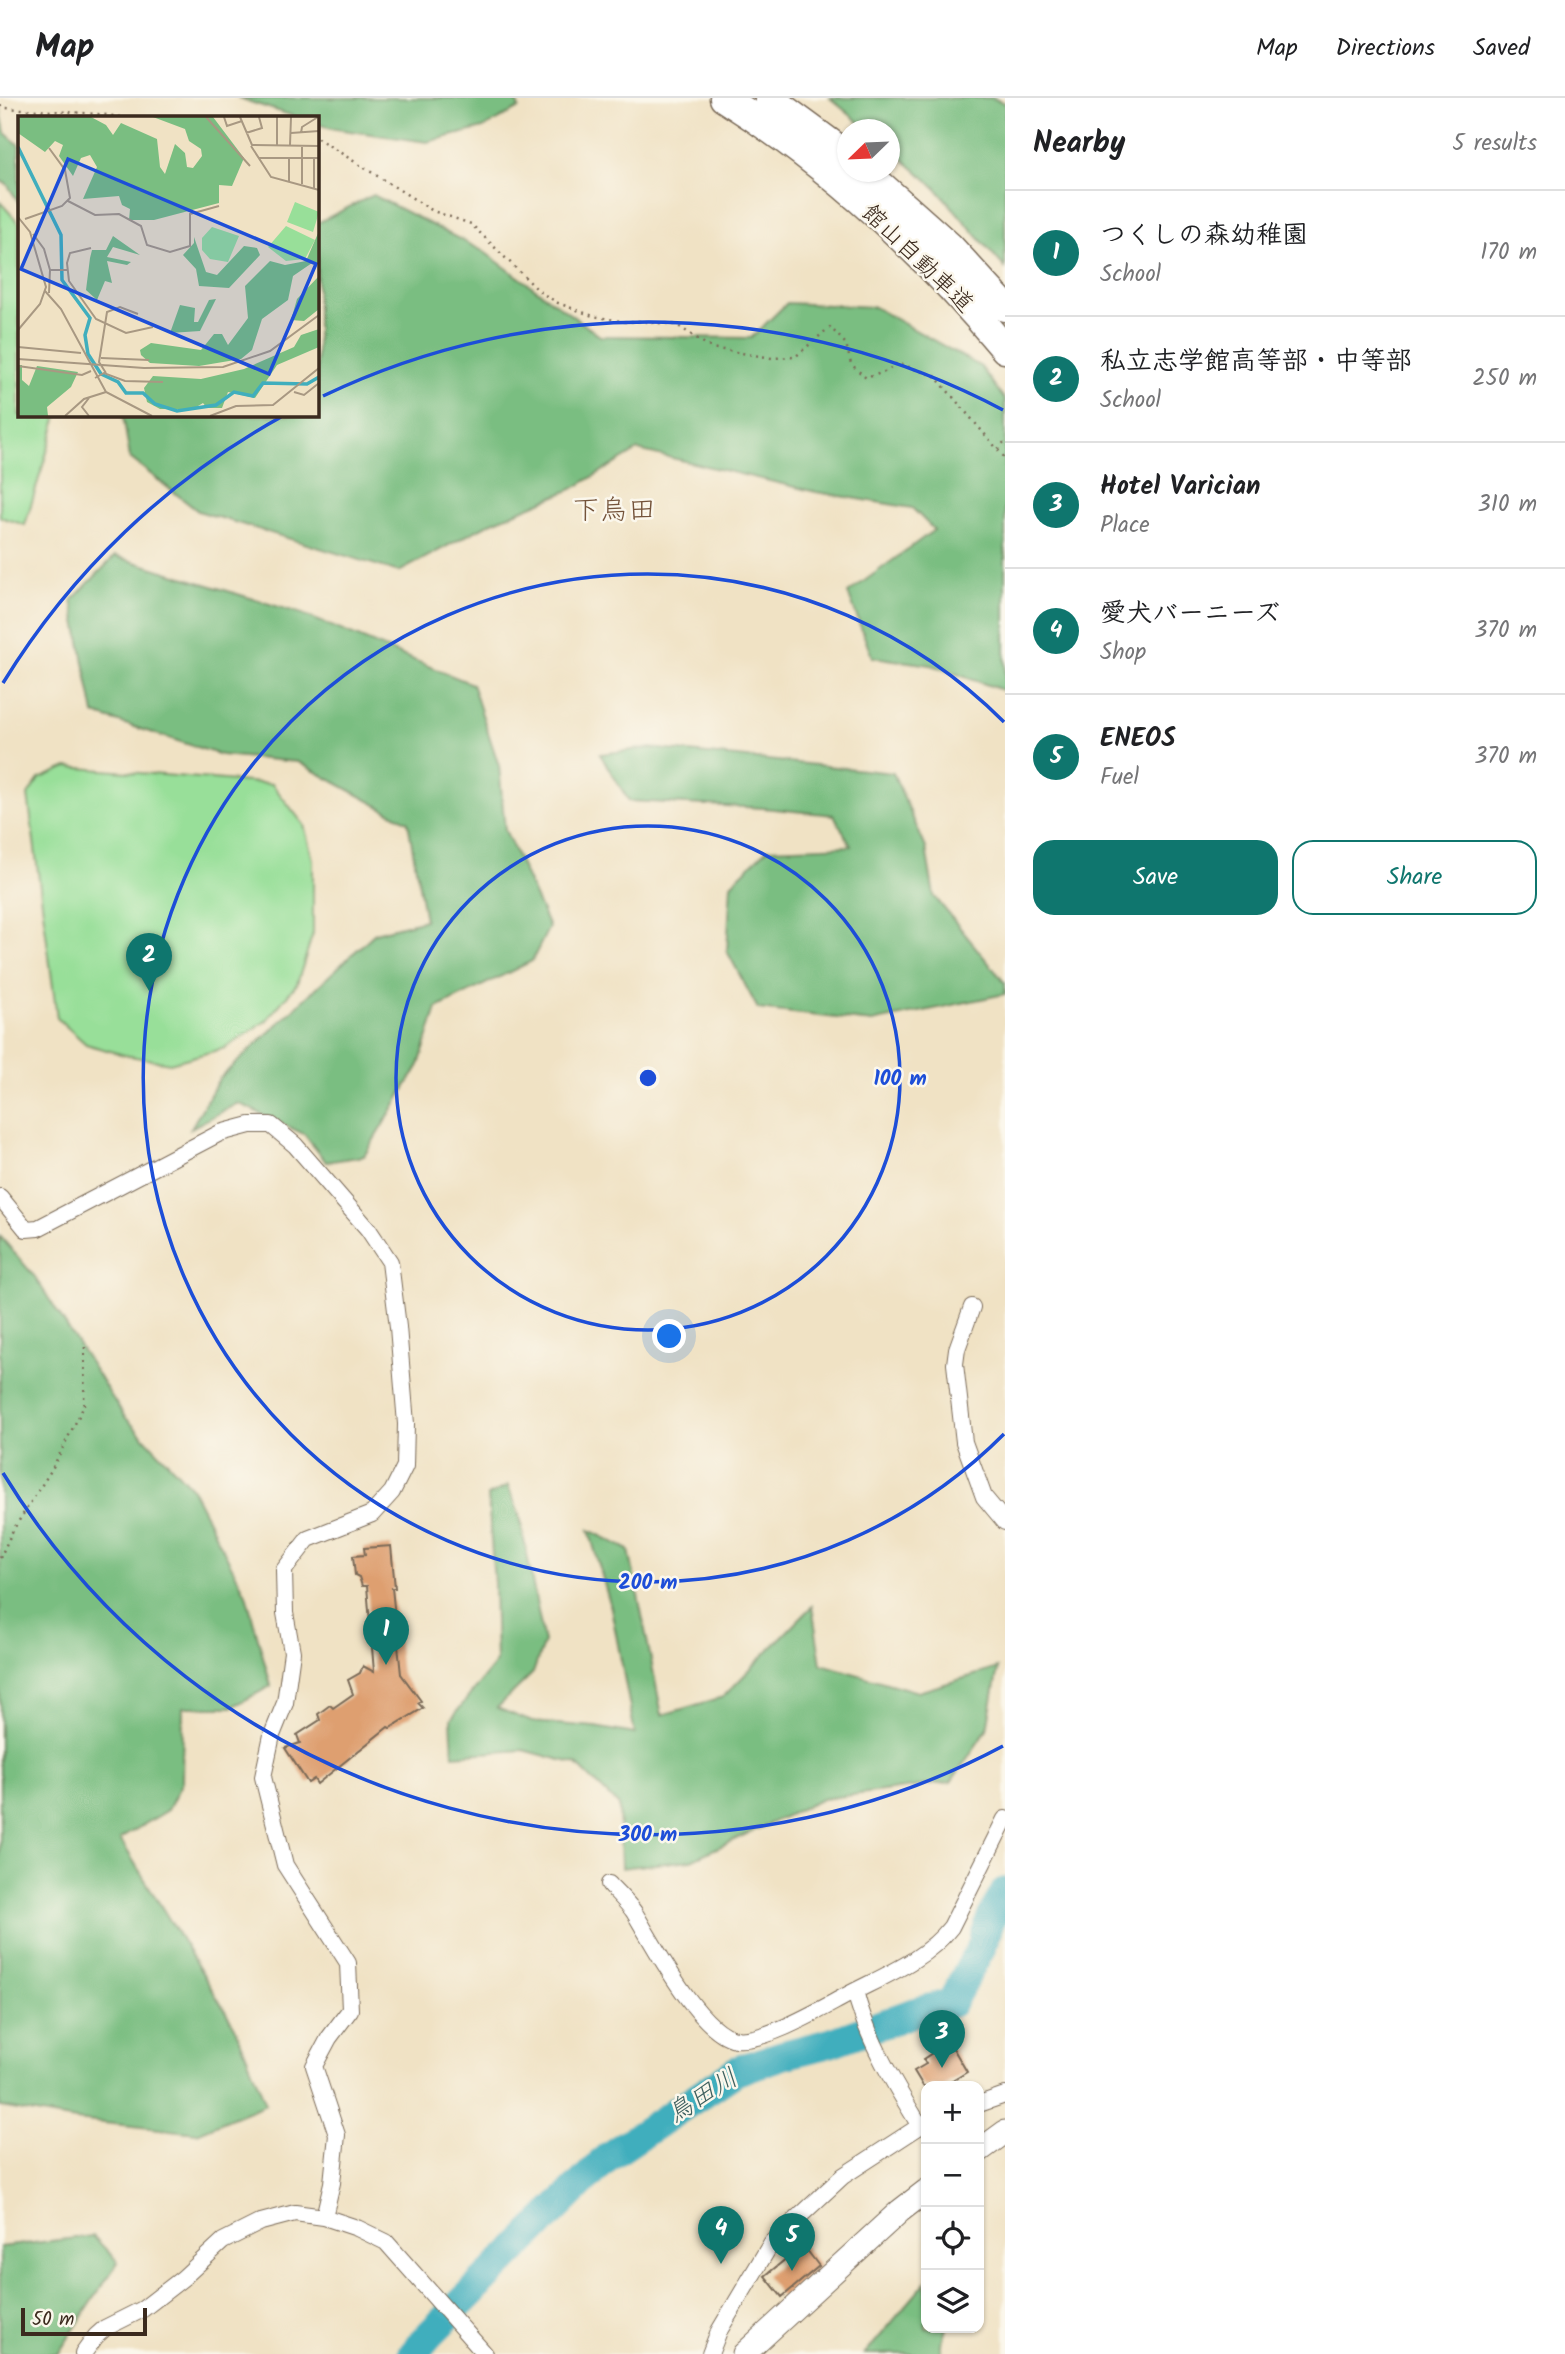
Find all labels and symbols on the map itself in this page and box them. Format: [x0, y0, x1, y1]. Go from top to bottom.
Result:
inset map [18, 116, 318, 416]
north arrow [837, 119, 900, 182]
street label: 館山自動車道 [852, 195, 982, 323]
district label: 下烏田 [572, 489, 656, 534]
pin: 2 [126, 933, 172, 991]
text: 100 m [873, 1063, 927, 1096]
centre of rings [636, 1066, 660, 1090]
your location [652, 1319, 686, 1353]
text: 200 m [618, 1567, 678, 1600]
pin: 1 [363, 1607, 409, 1665]
text: 300 m [618, 1819, 677, 1852]
pin: 3 [919, 2010, 965, 2068]
water label: 鳥田川 [659, 2058, 747, 2135]
pin: 4 [698, 2206, 744, 2264]
pin: 5 [769, 2213, 815, 2271]
scale bar [21, 2305, 147, 2337]

